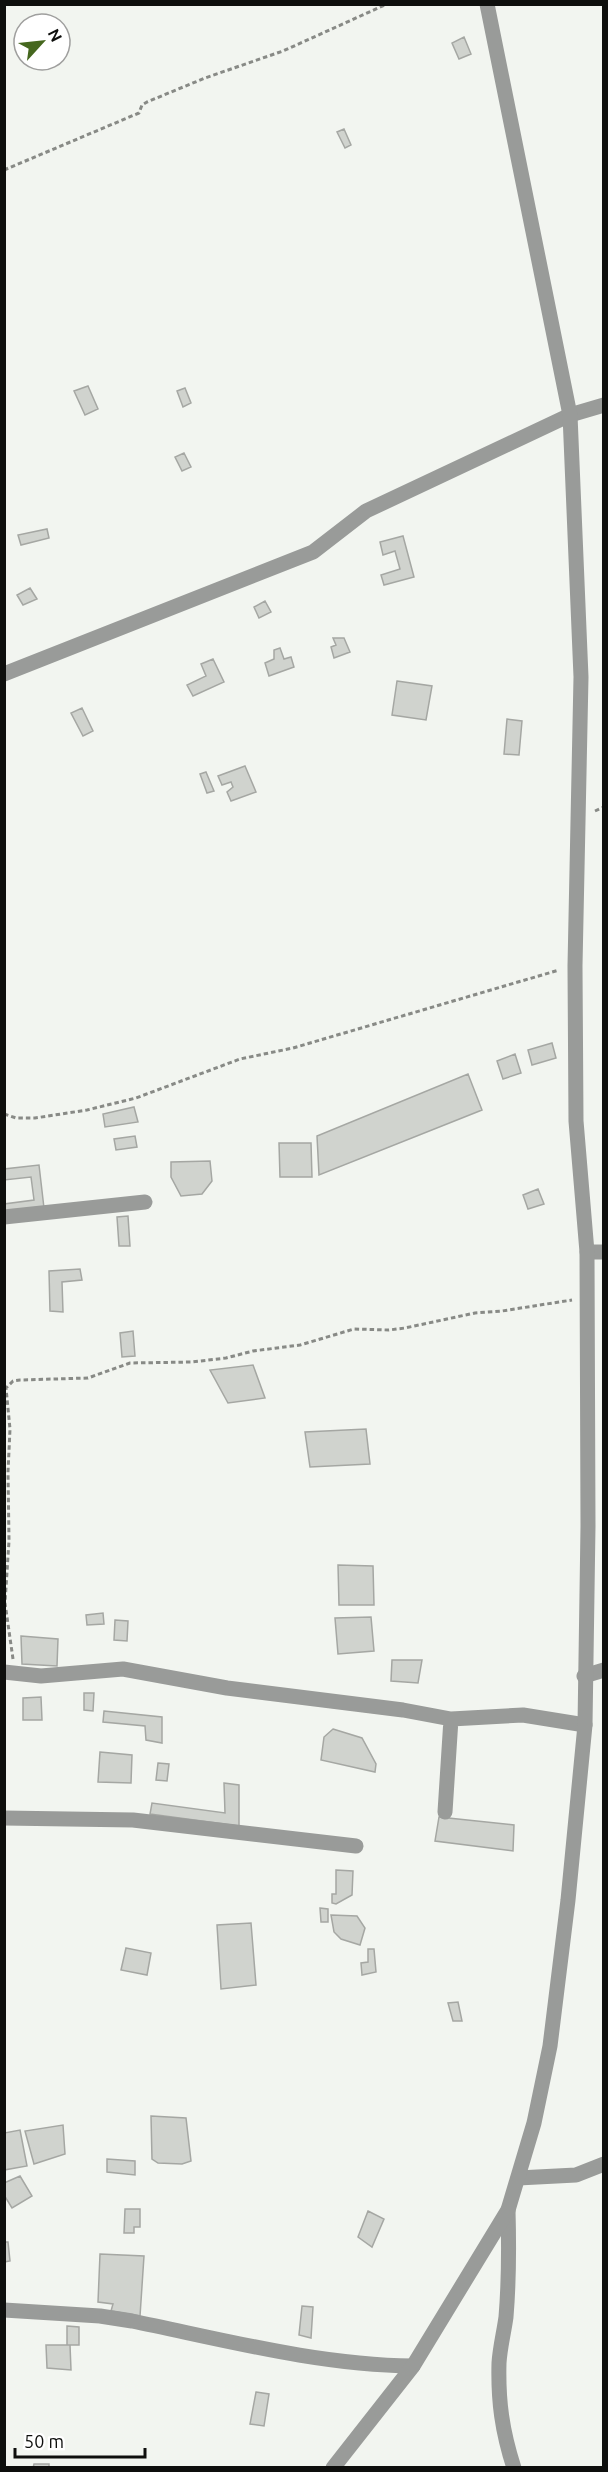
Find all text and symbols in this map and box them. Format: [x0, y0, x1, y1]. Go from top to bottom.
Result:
north arrow [12, 12, 72, 72]
text: N [45, 26, 66, 45]
scale bar [15, 2421, 146, 2459]
text: 50 m [24, 2431, 64, 2451]

